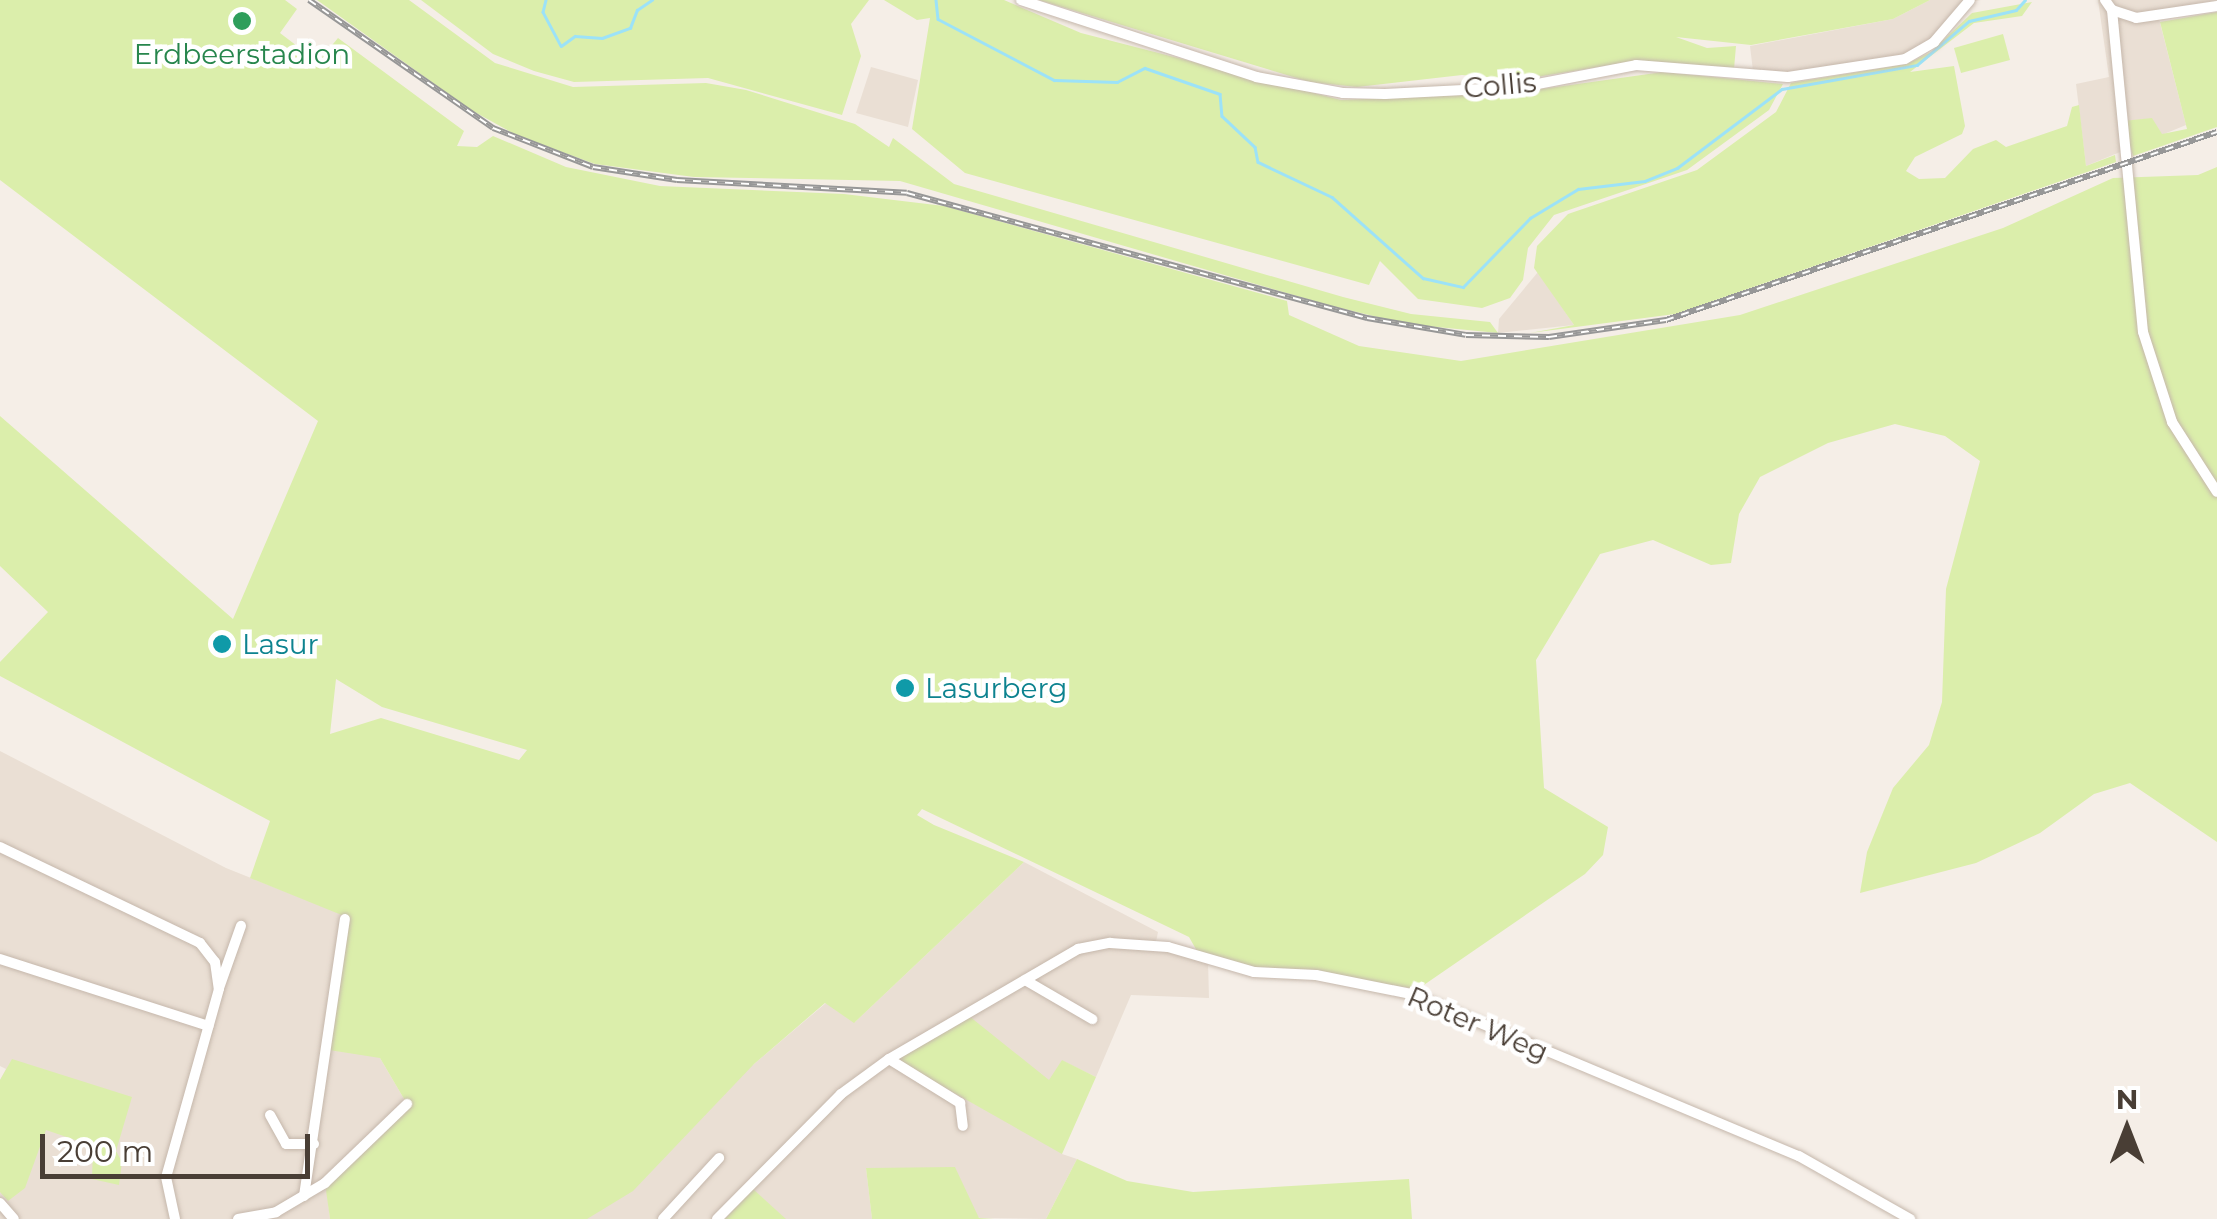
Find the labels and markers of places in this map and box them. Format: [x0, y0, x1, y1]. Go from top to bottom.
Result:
marker: Erdbeerstadion [231, 10, 253, 32]
place label: Erdbeerstadion [134, 37, 350, 71]
place label: Lasur [242, 627, 319, 661]
marker: Lasur [211, 633, 233, 655]
place label: Lasurberg [925, 671, 1067, 705]
marker: Lasurberg [894, 677, 916, 699]

